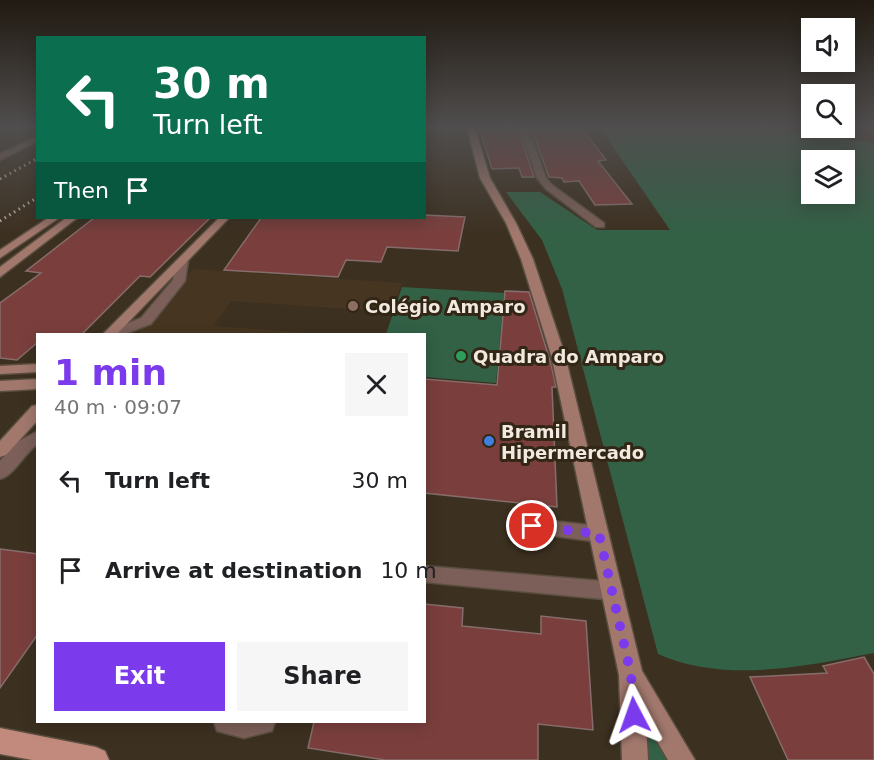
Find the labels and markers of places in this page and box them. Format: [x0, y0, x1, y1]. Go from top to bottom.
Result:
place label: Colégio Amparo [365, 296, 526, 317]
marker: Colégio Amparo [346, 299, 360, 313]
place label: Quadra do Amparo [473, 346, 664, 367]
marker: Quadra do Amparo [454, 349, 468, 363]
place label: Bramil Hipermercado [501, 421, 644, 463]
marker: Bramil Hipermercado [482, 434, 496, 448]
pin [506, 500, 557, 551]

